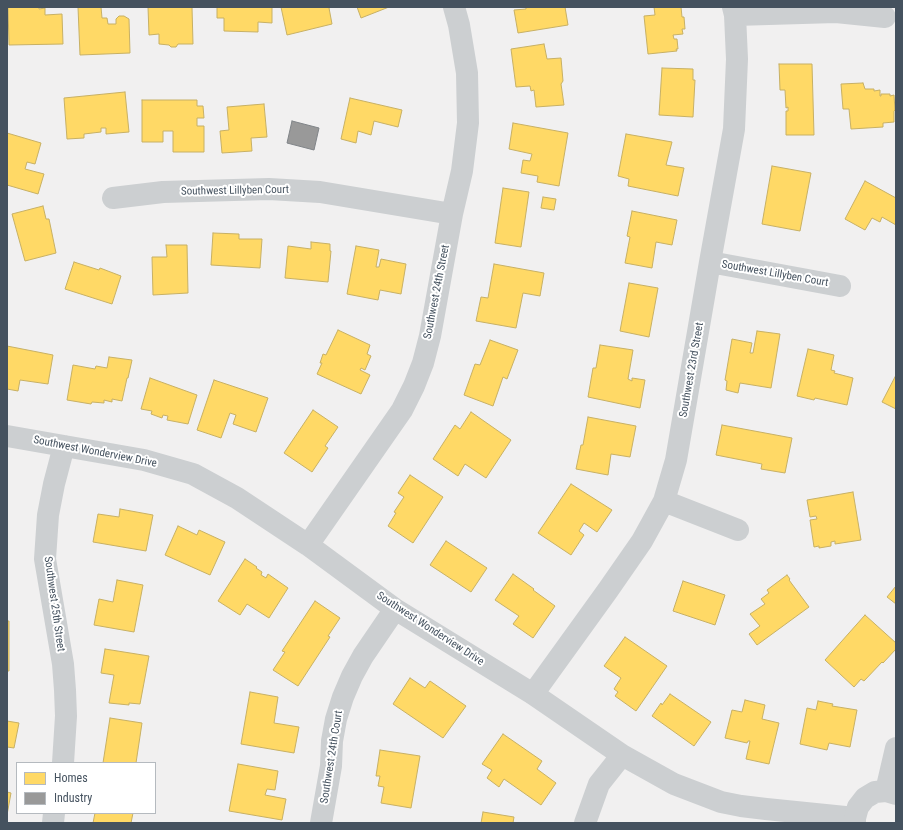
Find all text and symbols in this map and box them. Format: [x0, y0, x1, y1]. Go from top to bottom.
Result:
street label: Southwest Lillyben Court [181, 183, 289, 199]
street label: Southwest 24th Street [421, 244, 453, 340]
street label: Southwest Lillyben Court [721, 258, 829, 290]
street label: Southwest 23rd Street [677, 322, 707, 418]
street label: Southwest Wonderview Drive [32, 434, 158, 470]
street label: Southwest 25th Street [41, 556, 67, 652]
street label: Southwest Wonderview Drive [374, 589, 486, 669]
street label: Southwest 24th Court [318, 709, 346, 805]
legend [16, 762, 156, 814]
text: Homes [54, 771, 88, 785]
text: Industry [54, 791, 92, 805]

